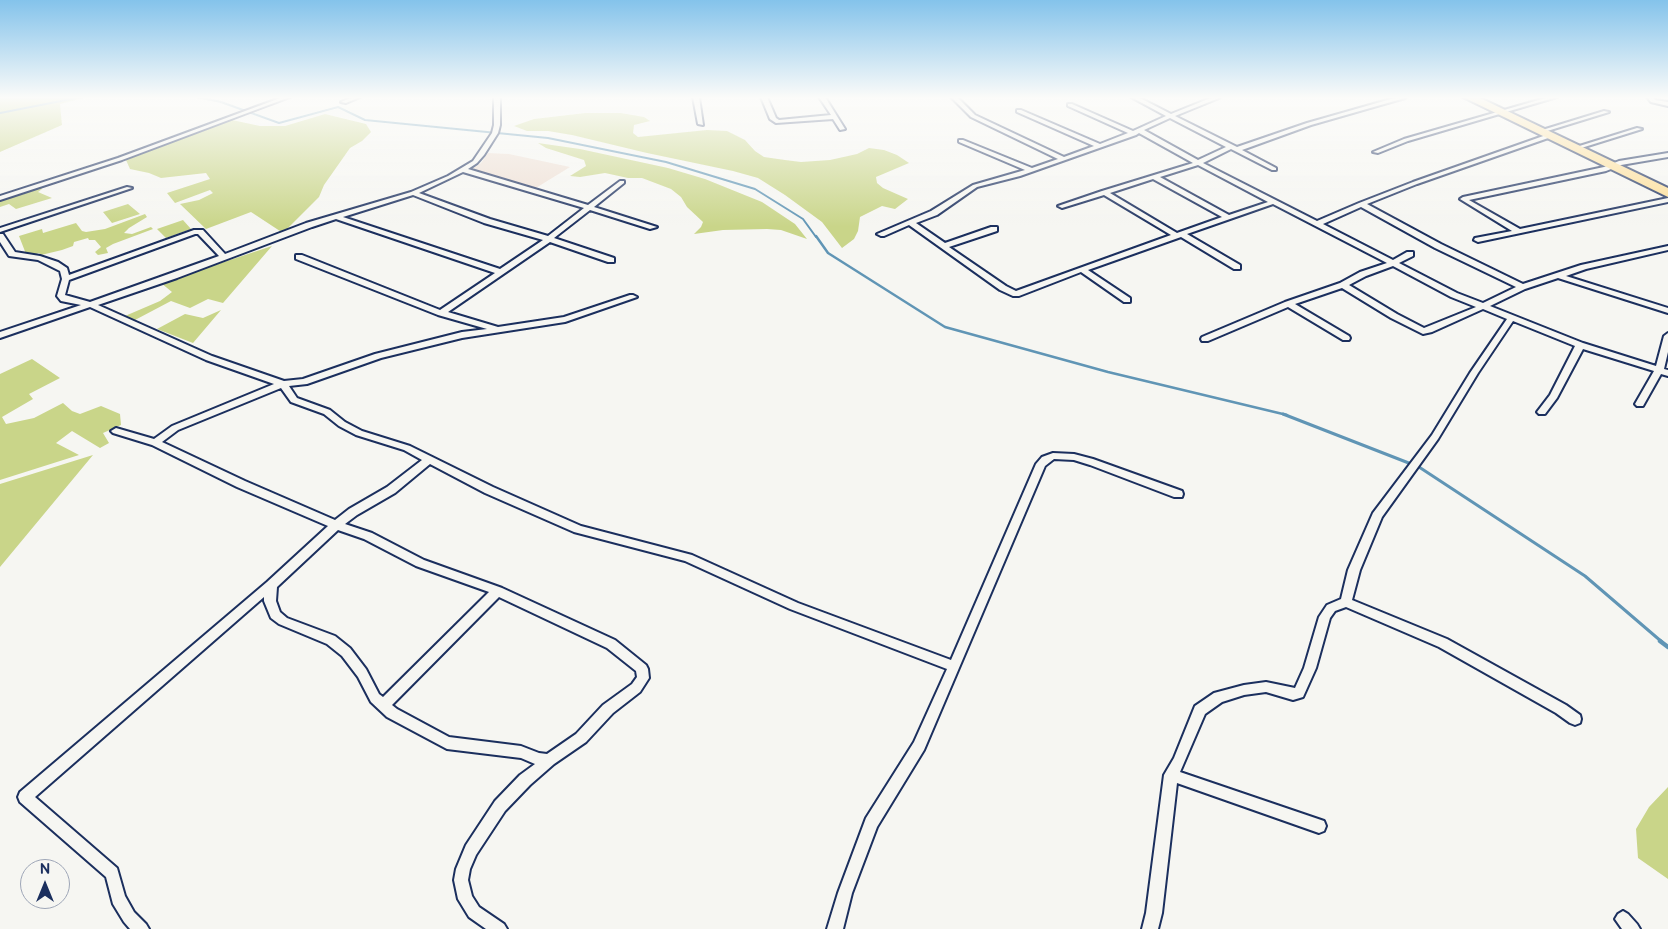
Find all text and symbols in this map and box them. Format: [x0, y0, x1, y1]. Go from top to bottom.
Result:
north arrow [20, 859, 70, 909]
text: N [40, 861, 50, 878]

